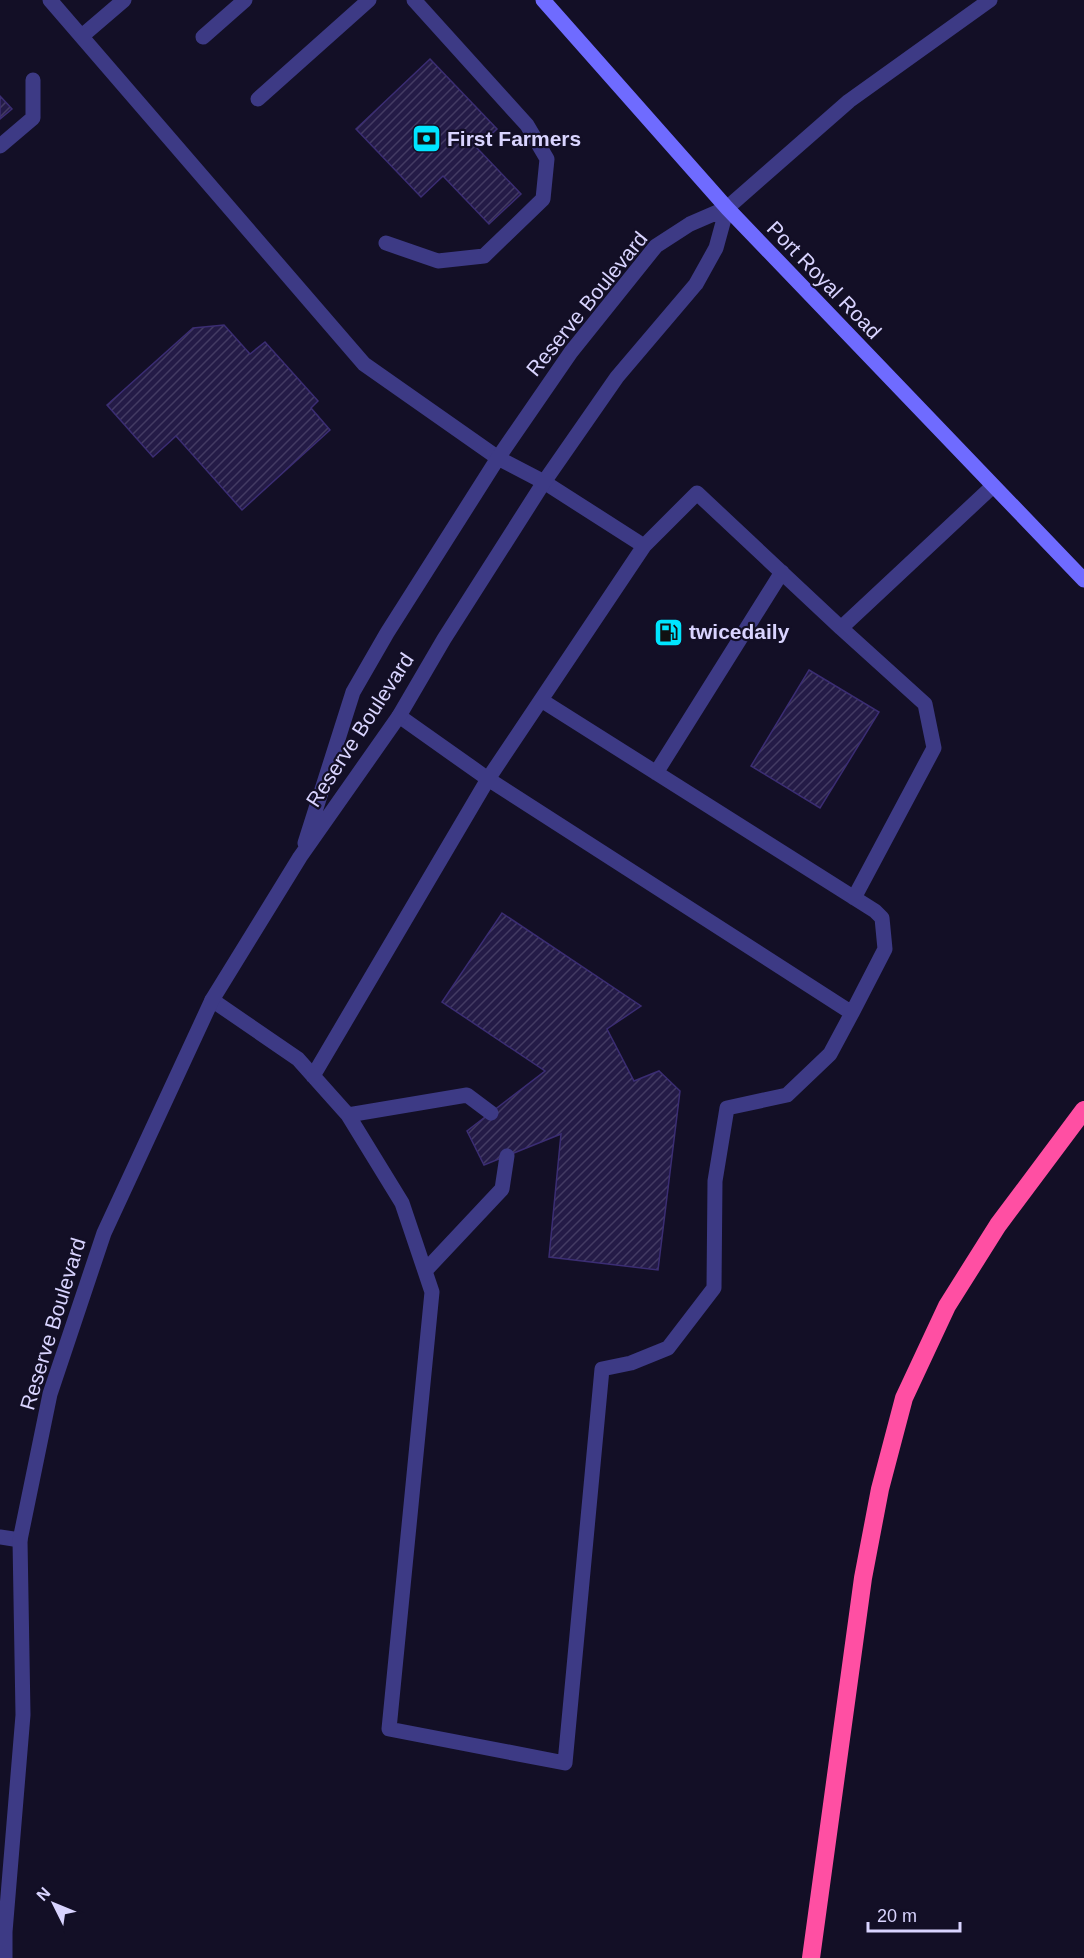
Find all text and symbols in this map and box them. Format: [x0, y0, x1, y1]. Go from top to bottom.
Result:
bank icon: First Farmers [410, 123, 442, 155]
place label: First Farmers [447, 127, 581, 150]
street label: Port Royal Road [763, 216, 886, 343]
street label: Reserve Boulevard [521, 227, 652, 380]
fuel station icon: twicedaily [652, 616, 684, 648]
place label: twicedaily [689, 620, 790, 643]
street label: Reserve Boulevard [301, 649, 418, 811]
street label: Reserve Boulevard [15, 1235, 90, 1413]
north arrow [24, 1874, 84, 1934]
text: N [33, 1884, 54, 1904]
scale bar [868, 1895, 960, 1933]
text: 20 m [877, 1906, 917, 1926]

